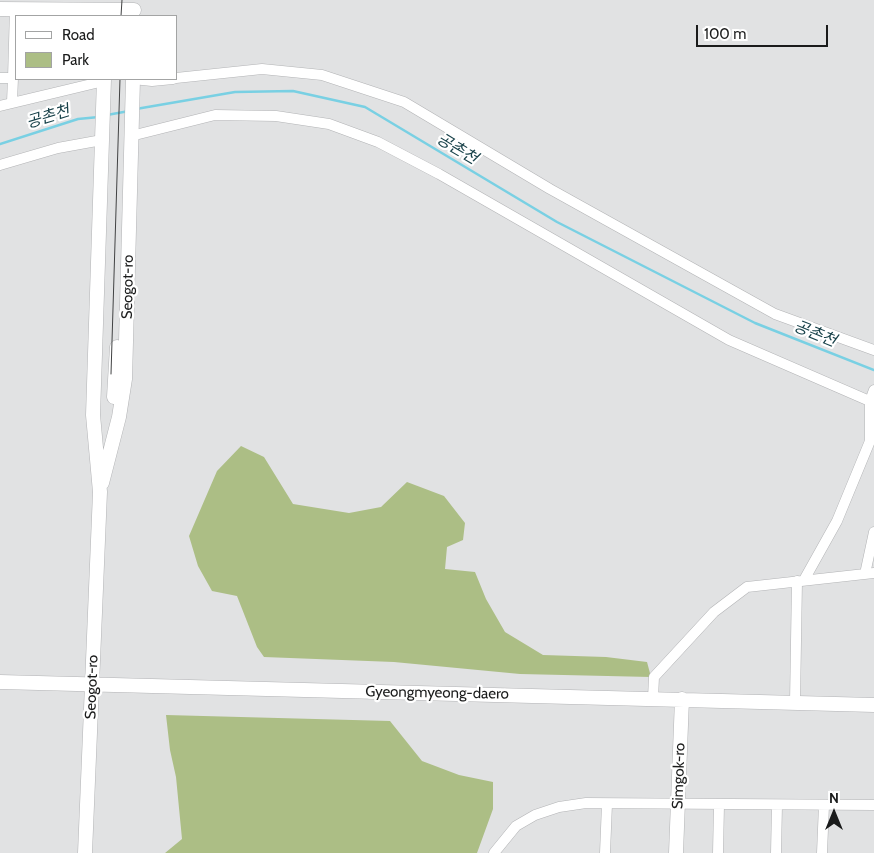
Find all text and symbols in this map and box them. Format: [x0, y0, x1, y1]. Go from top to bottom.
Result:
legend [15, 15, 178, 80]
scale bar [699, 15, 832, 47]
text: 100 m [704, 25, 746, 43]
text: Road [62, 26, 95, 44]
text: Park [62, 51, 89, 69]
water label: 공촌천 [24, 101, 72, 133]
water label: 공촌천 [433, 129, 481, 169]
street label: Seogot-ro [118, 255, 138, 319]
water label: 공촌천 [791, 317, 839, 351]
street label: Seogot-ro [82, 654, 102, 720]
street label: Gyeongmyeong-daero [365, 683, 509, 703]
street label: Simgok-ro [669, 743, 689, 809]
north arrow [809, 788, 859, 838]
text: N [829, 789, 839, 807]

